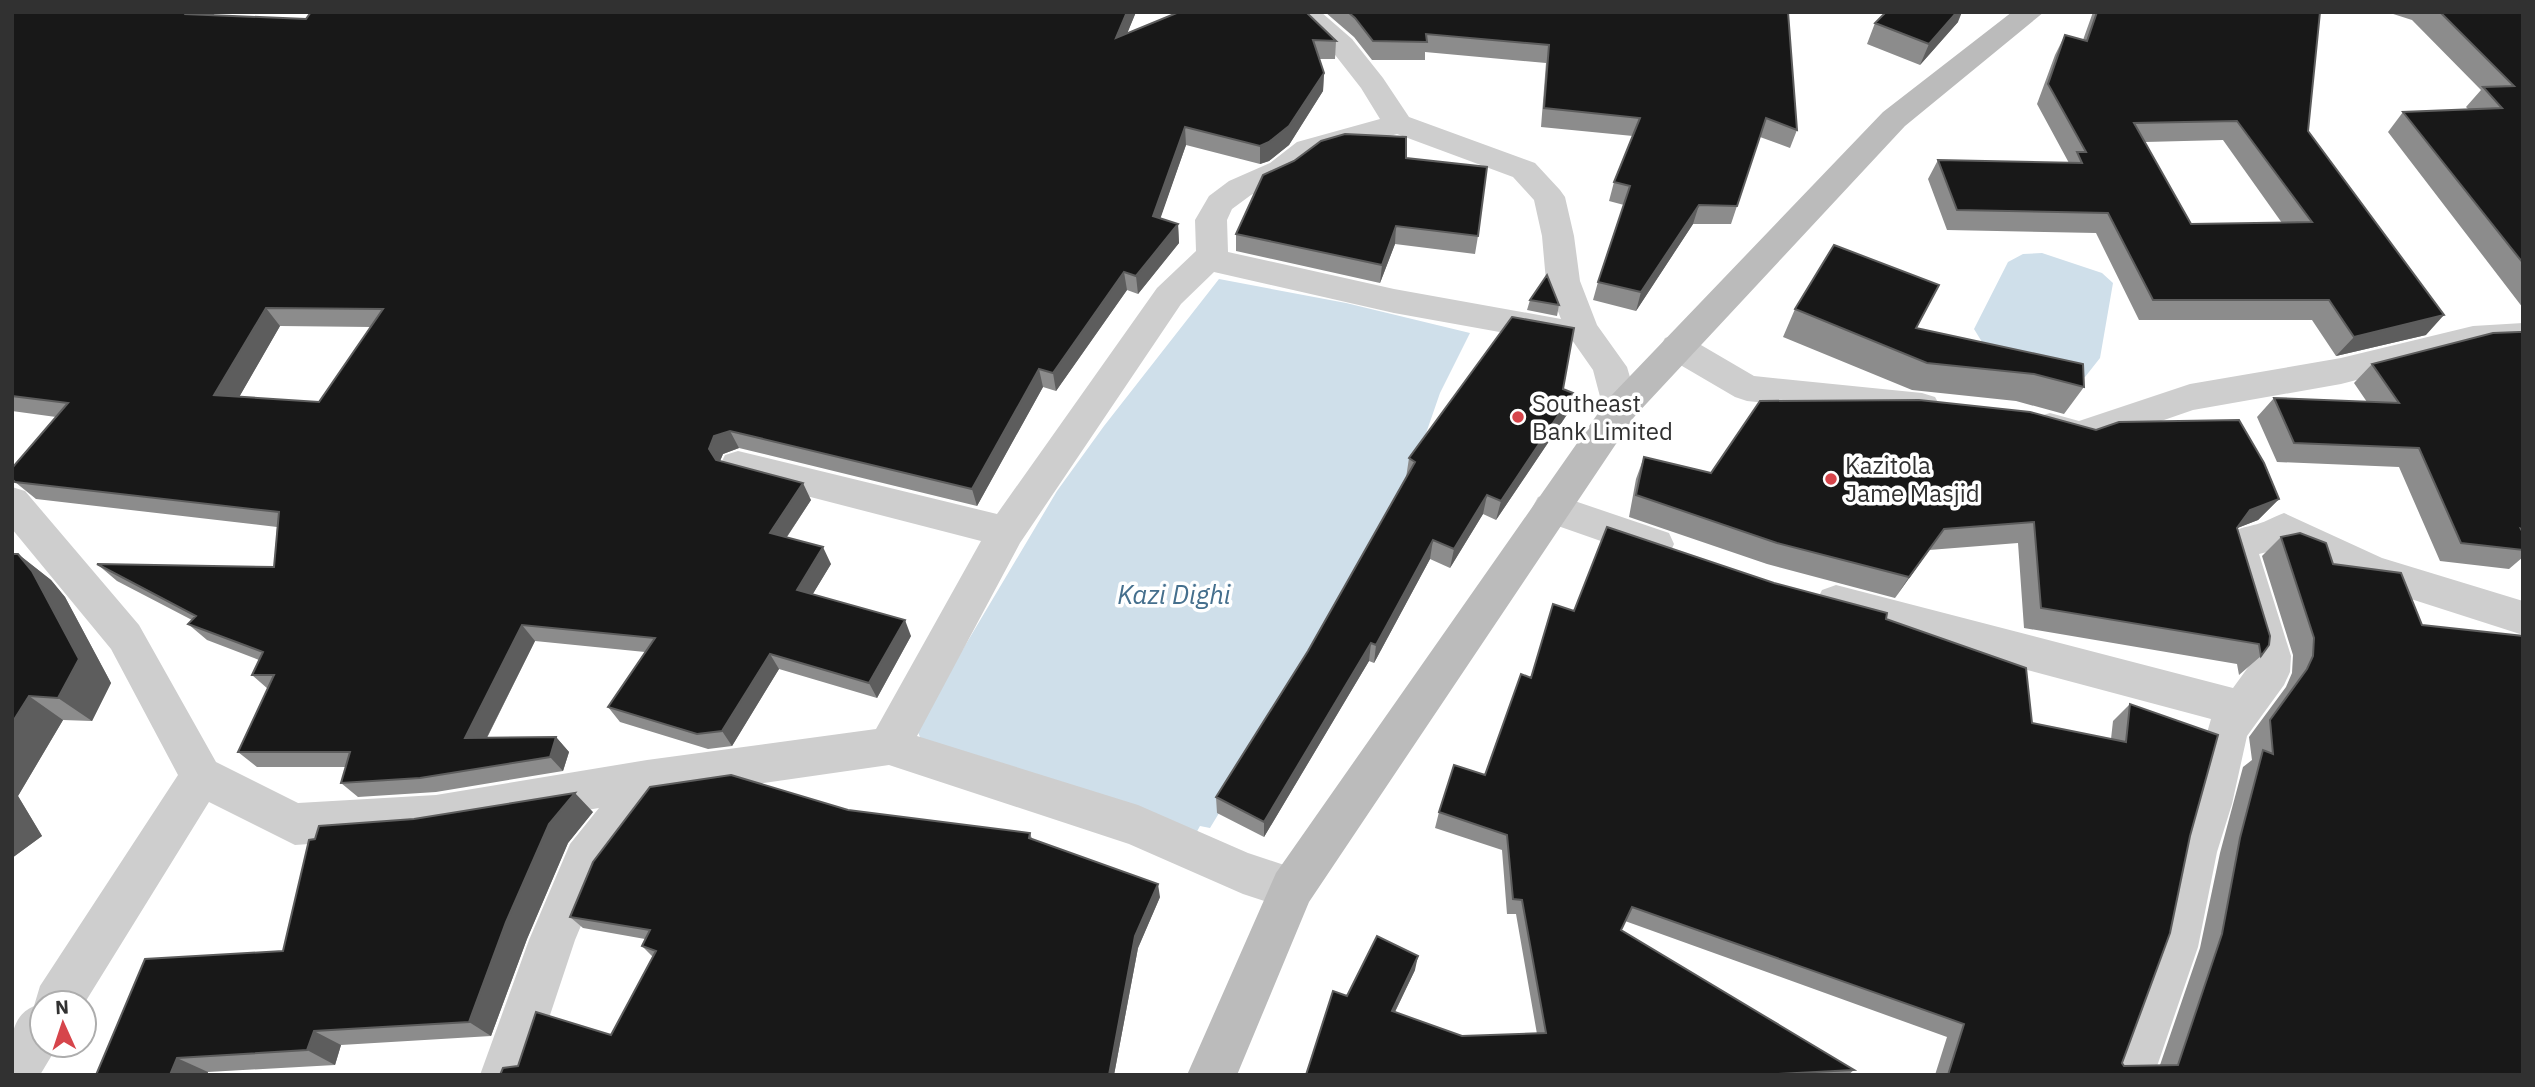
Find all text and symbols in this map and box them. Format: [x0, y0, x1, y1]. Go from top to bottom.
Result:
place label: Southeast Bank Limited [1532, 387, 1673, 447]
marker: Southeast Bank Limited [1510, 409, 1526, 425]
place label: Kazitola Jame Masjid [1845, 449, 1980, 509]
marker: Kazitola Jame Masjid [1823, 471, 1839, 487]
water label: Kazi Dighi [1117, 577, 1231, 611]
north arrow [28, 989, 98, 1059]
text: N [55, 995, 70, 1019]

